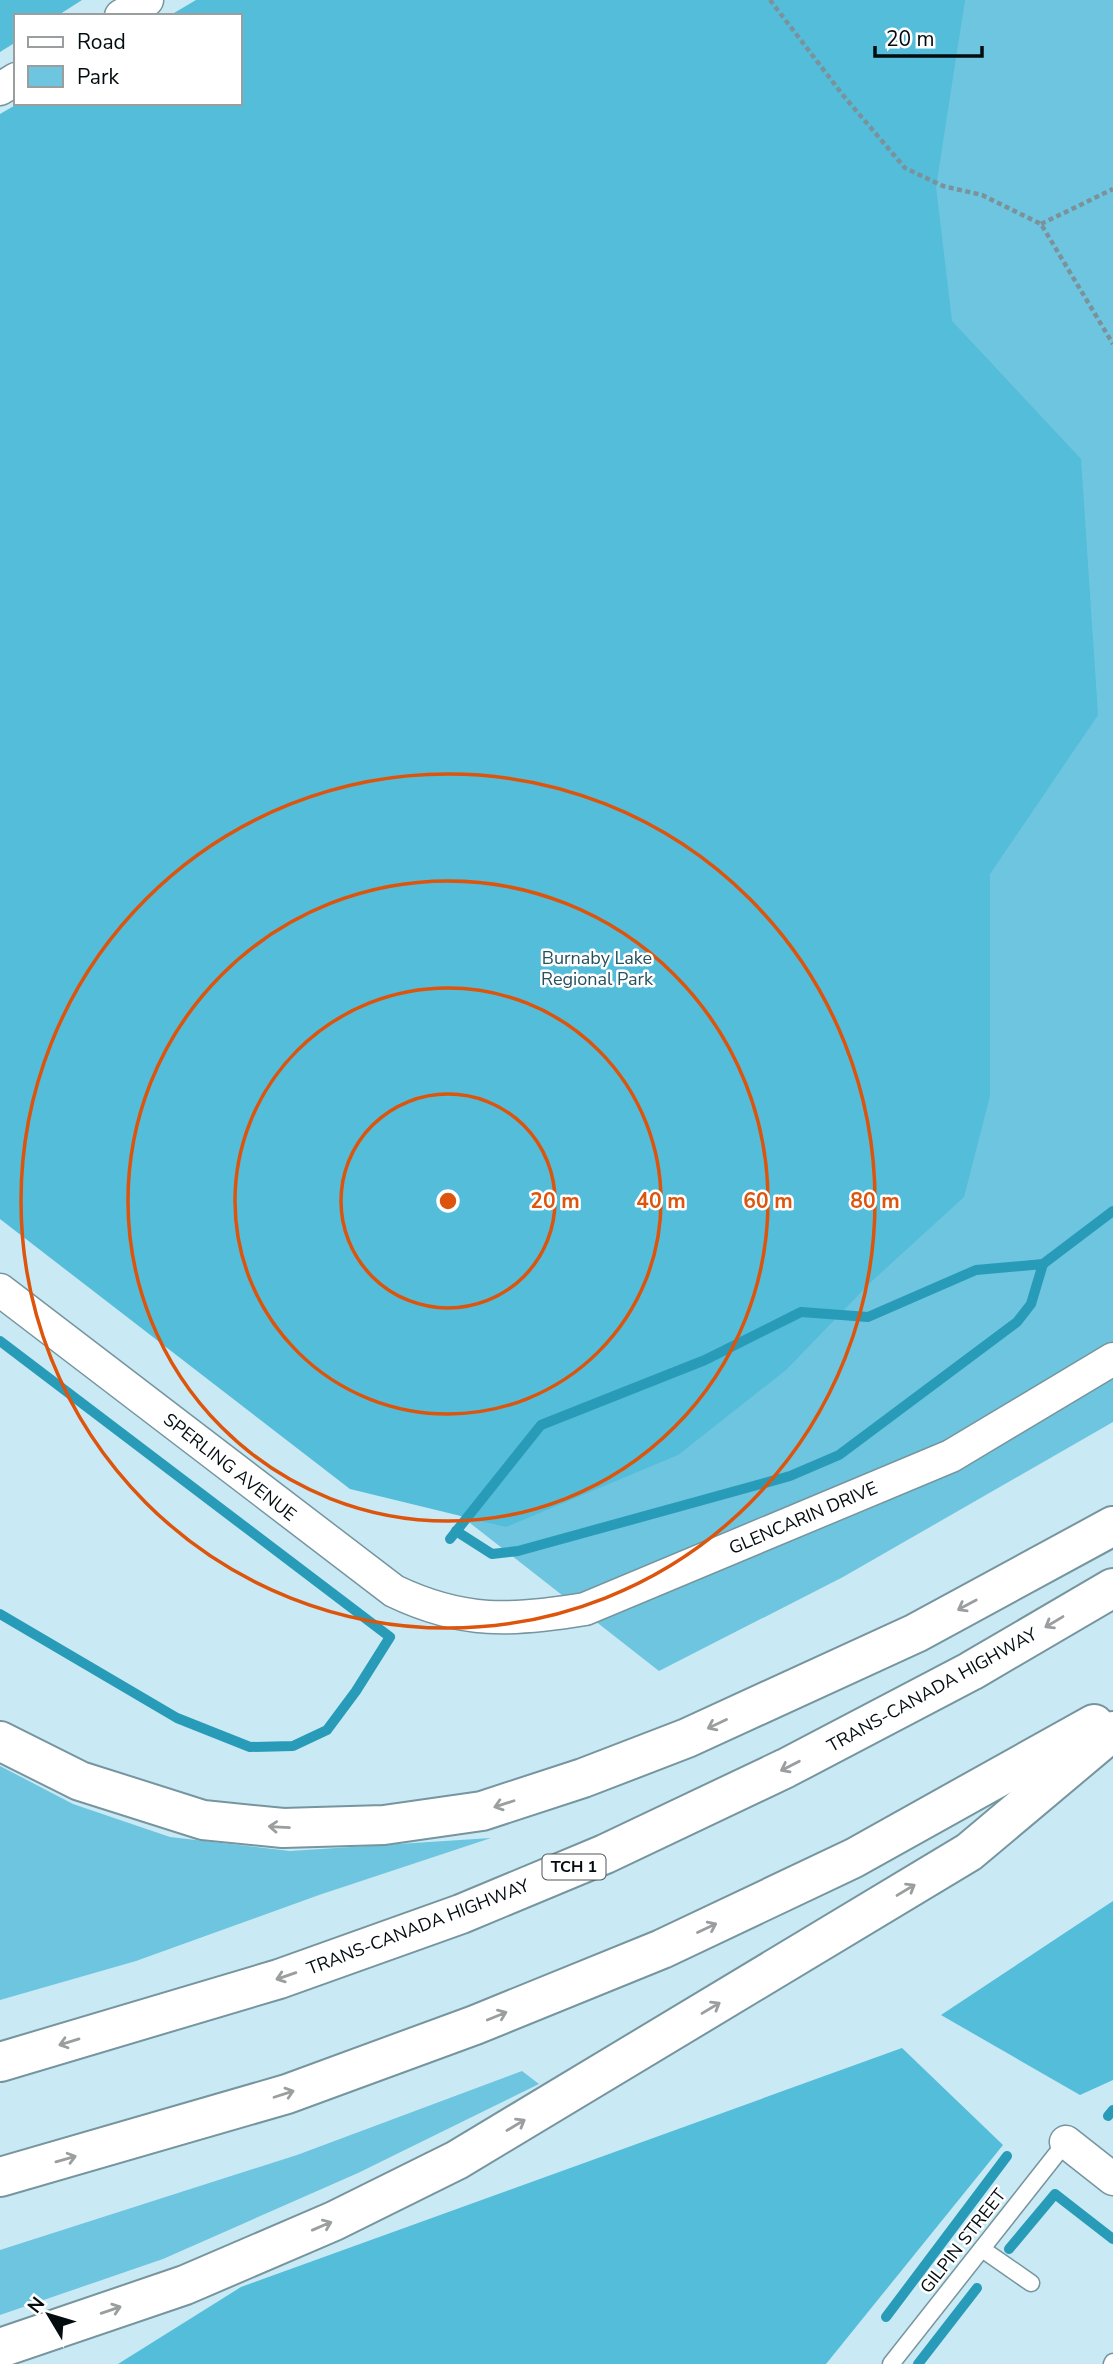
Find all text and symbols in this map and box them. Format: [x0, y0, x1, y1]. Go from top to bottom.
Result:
legend [14, 14, 242, 105]
scale bar [875, 14, 982, 58]
text: 20 m [886, 25, 935, 53]
text: Road [77, 28, 126, 56]
text: Park [77, 63, 119, 91]
park label: Burnaby Lake Regional Park [541, 946, 654, 991]
text: 20 m [530, 1187, 580, 1215]
text: 40 m [636, 1187, 686, 1215]
text: 60 m [743, 1187, 793, 1215]
text: 80 m [850, 1187, 900, 1215]
centre of rings [436, 1189, 460, 1213]
street label: SPERLING AVENUE [159, 1408, 301, 1526]
street label: GLENCARIN DRIVE [725, 1476, 881, 1560]
one-way arrow [957, 1599, 978, 1613]
one-way arrow [1045, 1616, 1065, 1630]
street label: TRANS-CANADA HIGHWAY [823, 1622, 1042, 1758]
one-way arrow [707, 1718, 728, 1731]
one-way arrow [780, 1760, 801, 1774]
one-way arrow [494, 1799, 516, 1811]
one-way arrow [268, 1820, 291, 1833]
road number: TCH 1 [542, 1854, 606, 1880]
street label: TRANS-CANADA HIGHWAY [303, 1873, 533, 1981]
one-way arrow [895, 1883, 915, 1897]
one-way arrow [696, 1921, 717, 1934]
one-way arrow [276, 1971, 298, 1983]
one-way arrow [700, 2000, 720, 2014]
one-way arrow [486, 2008, 508, 2021]
one-way arrow [58, 2037, 80, 2050]
one-way arrow [273, 2087, 295, 2100]
one-way arrow [505, 2118, 525, 2132]
one-way arrow [55, 2152, 77, 2165]
street label: GILPIN STREET [915, 2184, 1012, 2298]
one-way arrow [311, 2219, 333, 2232]
north arrow [14, 2280, 84, 2350]
text: N [22, 2292, 51, 2319]
one-way arrow [100, 2303, 122, 2315]

